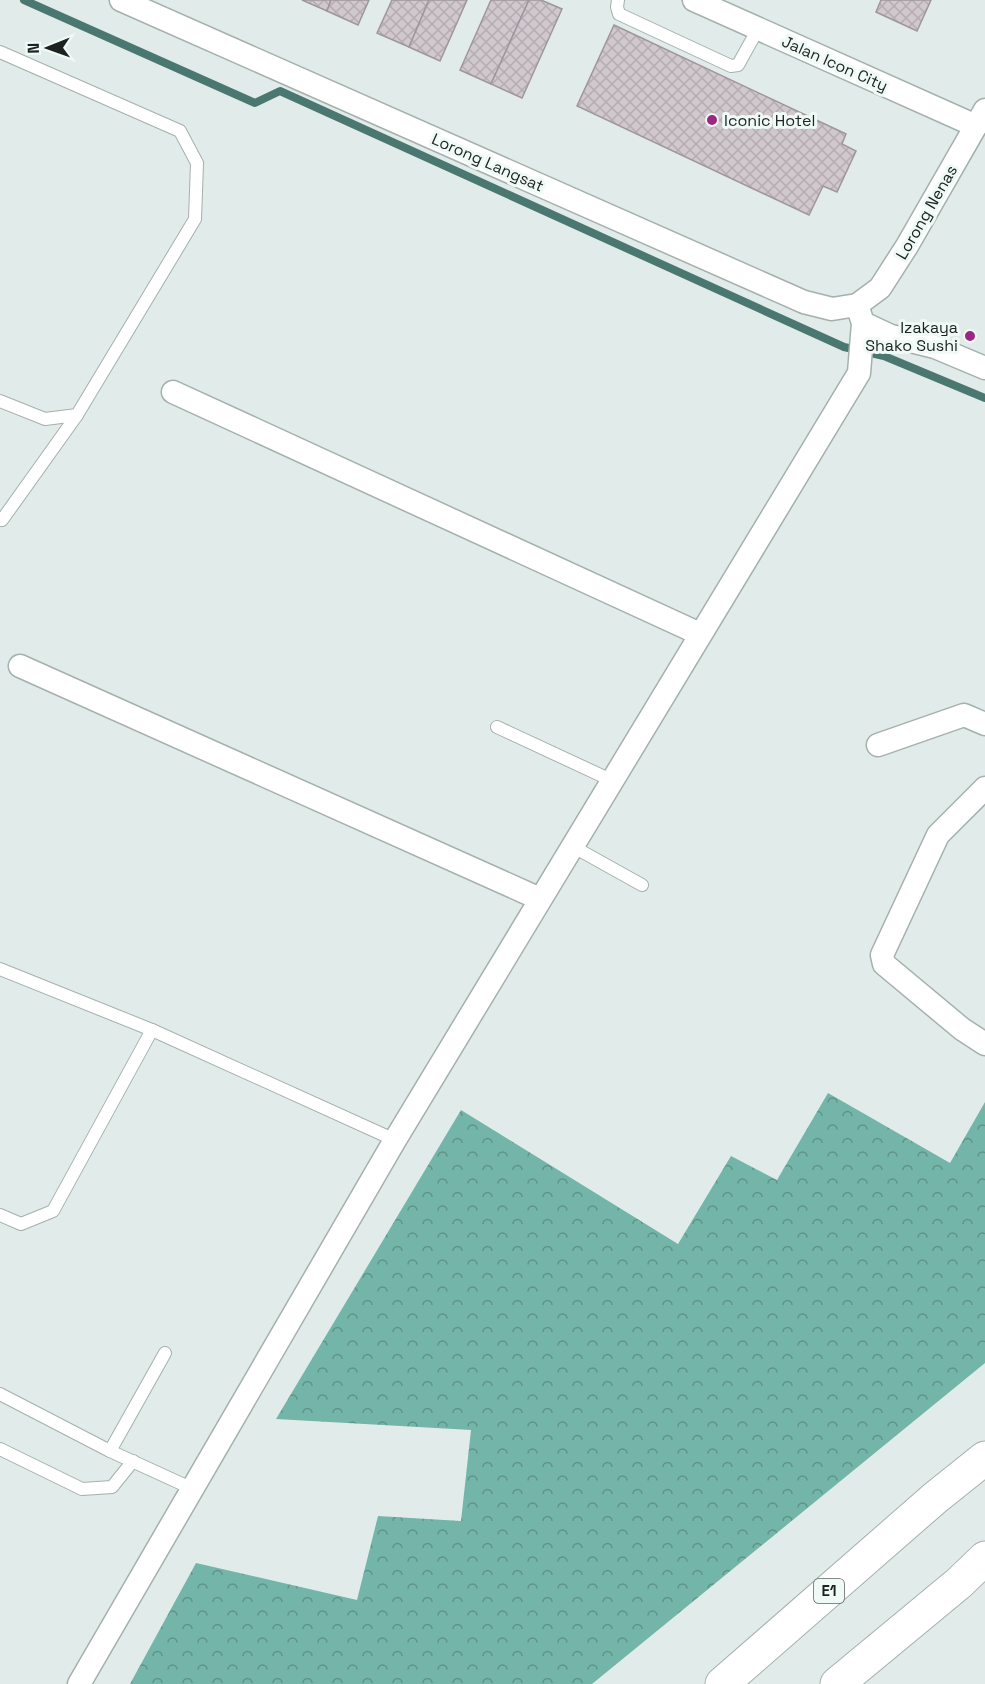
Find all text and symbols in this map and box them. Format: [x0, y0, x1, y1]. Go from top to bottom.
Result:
north arrow [18, 18, 78, 78]
street label: Jalan Icon City [778, 31, 891, 96]
text: N [23, 43, 44, 54]
place label: Iconic Hotel [724, 110, 815, 131]
marker: Iconic Hotel [705, 113, 719, 127]
street label: Lorong Langsat [428, 128, 547, 197]
street label: Lorong Nenas [891, 161, 962, 263]
place label: Izakaya Shako Sushi [865, 317, 958, 356]
marker: Izakaya Shako Sushi [963, 329, 977, 343]
road number: E1 [814, 1579, 844, 1603]

